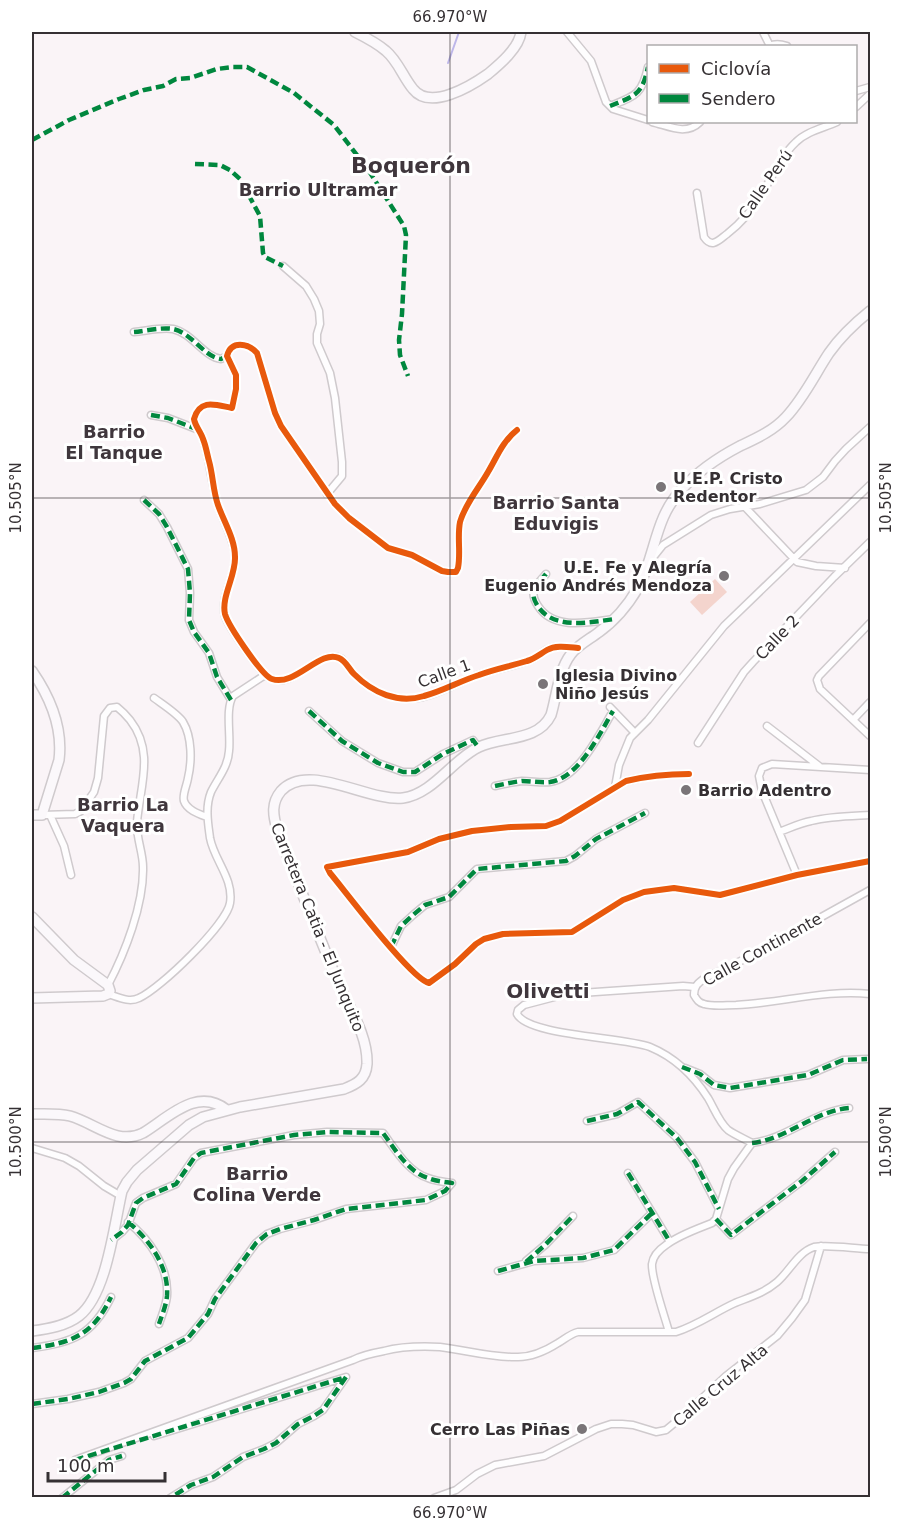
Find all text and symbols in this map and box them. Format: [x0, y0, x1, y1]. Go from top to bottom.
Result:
text: 66.970°W [413, 8, 488, 26]
legend [647, 45, 857, 123]
text: Ciclovía [701, 58, 771, 79]
text: Sendero [701, 88, 775, 109]
street label: Calle Perú [735, 146, 796, 223]
district label: Boquerón [351, 153, 471, 178]
district label: Barrio Ultramar [239, 179, 397, 200]
district label: Barrio El Tanque [65, 421, 163, 463]
text: 10.505°N [7, 462, 25, 534]
text: 10.505°N [877, 462, 895, 534]
place label: U.E.P. Cristo Redentor [673, 469, 783, 506]
marker: U.E.P. Cristo Redentor [654, 480, 668, 494]
district label: Barrio Santa Eduvigis [492, 492, 620, 534]
place label: U.E. Fe y Alegría Eugenio Andrés Mendoza [484, 558, 712, 595]
marker: U.E. Fe y Alegría Eugenio Andrés Mendoza [717, 569, 731, 583]
street label: Calle 2 [751, 611, 803, 664]
street label: Calle 1 [415, 655, 473, 692]
place label: Iglesia Divino Niño Jesús [555, 666, 677, 703]
marker: Iglesia Divino Niño Jesús [536, 677, 550, 691]
place label: Barrio Adentro [698, 781, 831, 800]
marker: Barrio Adentro [679, 783, 693, 797]
district label: Barrio La Vaquera [77, 794, 169, 836]
street label: Carretera Catia - El Junquito [267, 820, 368, 1035]
street label: Calle Continente [700, 909, 825, 990]
district label: Olivetti [506, 979, 590, 1003]
text: 10.500°N [7, 1106, 25, 1178]
text: 10.500°N [877, 1106, 895, 1178]
district label: Barrio Colina Verde [193, 1163, 321, 1205]
street label: Calle Cruz Alta [669, 1340, 771, 1430]
place label: Cerro Las Piñas [430, 1420, 570, 1439]
marker: Cerro Las Piñas [575, 1422, 589, 1436]
scale bar [48, 1445, 165, 1483]
text: 100 m [57, 1455, 115, 1476]
text: 66.970°W [413, 1504, 488, 1522]

